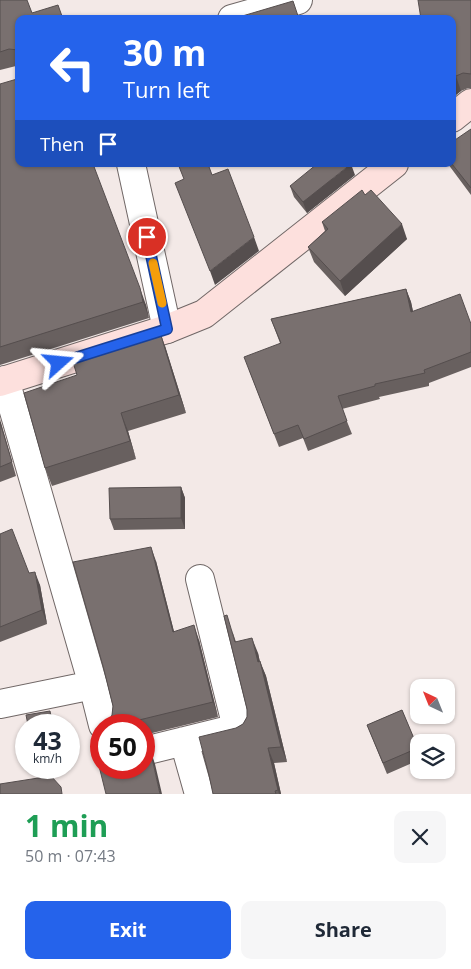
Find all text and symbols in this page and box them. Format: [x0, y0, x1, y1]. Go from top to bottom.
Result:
text: 30 m [123, 29, 206, 76]
icon: left [40, 35, 105, 100]
text: Turn left [123, 74, 210, 104]
icon: arrive [94, 130, 122, 158]
text: Then [40, 131, 84, 157]
pin [126, 216, 168, 258]
icon: arrive [133, 223, 161, 251]
position arrow [32, 336, 84, 388]
north arrow [410, 679, 455, 724]
map controls [410, 679, 455, 779]
speed limit sign: 50 [90, 714, 155, 779]
text: 43 [33, 723, 62, 757]
button: layers [410, 734, 455, 779]
text: km/h [33, 750, 62, 767]
text: 1 min [25, 805, 108, 846]
button: close [394, 811, 446, 863]
text: 50 m · 07:43 [25, 845, 116, 867]
button: Exit [25, 901, 231, 959]
button: Share [241, 901, 446, 959]

